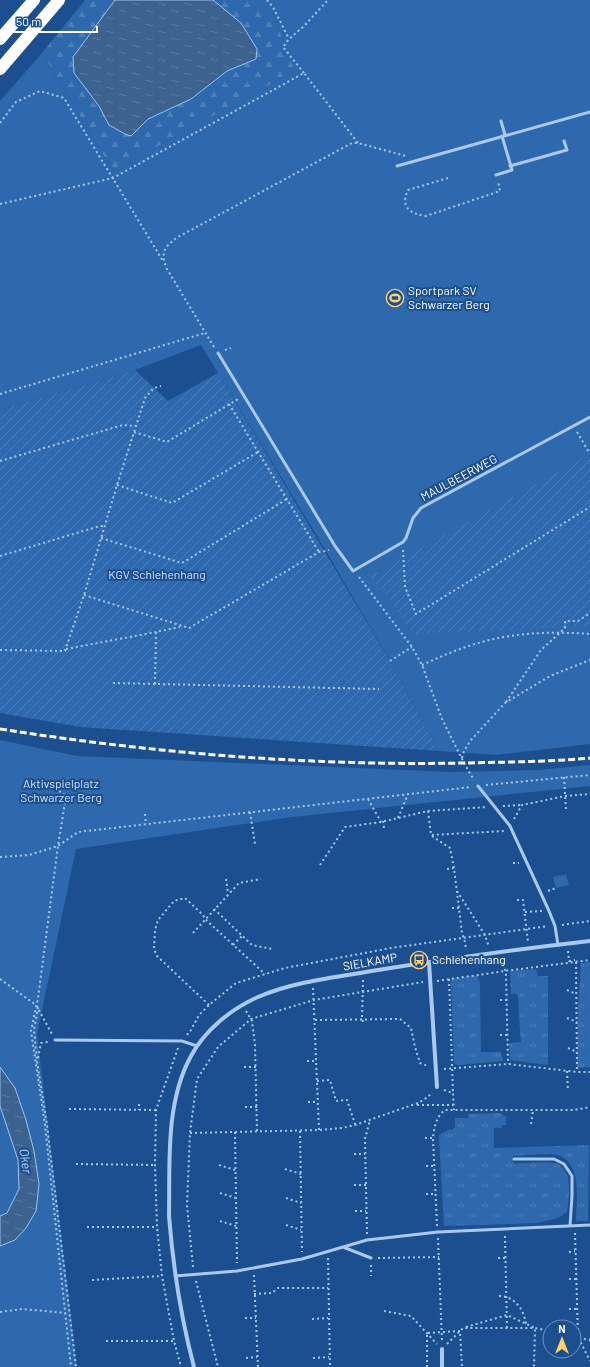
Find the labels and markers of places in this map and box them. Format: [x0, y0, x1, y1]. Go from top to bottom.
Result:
place label: Sportpark SV Schwarzer Berg [408, 283, 490, 311]
sports icon: Sportpark SV Schwarzer Berg [385, 288, 405, 308]
bus stop icon: Schlehenhang [409, 950, 429, 970]
place label: Schlehenhang [432, 952, 506, 966]

